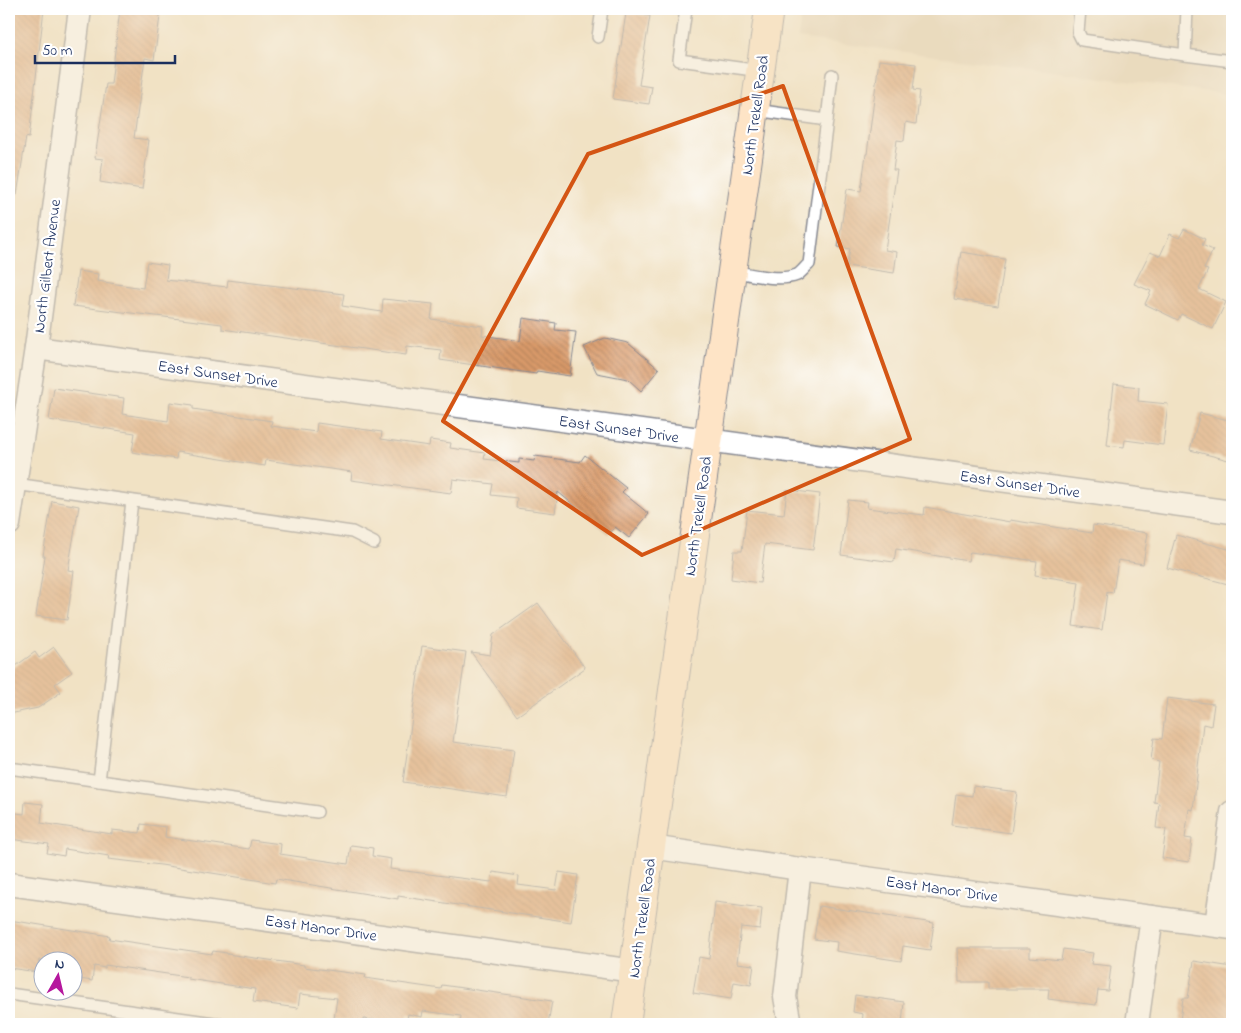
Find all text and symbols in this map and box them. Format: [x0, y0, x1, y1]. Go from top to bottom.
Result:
scale bar [35, 32, 175, 64]
text: 50 m [42, 40, 73, 62]
street label: North Trekell Road [736, 54, 776, 177]
street label: North Gilbert Avenue [28, 197, 68, 334]
street label: East Sunset Drive [156, 355, 280, 395]
street label: East Sunset Drive [557, 410, 681, 450]
street label: North Trekell Road [679, 455, 719, 578]
street label: East Sunset Drive [958, 465, 1082, 505]
street label: North Trekell Road [623, 857, 663, 980]
street label: East Manor Drive [884, 870, 1000, 910]
street label: East Manor Drive [263, 909, 379, 949]
north arrow [32, 950, 82, 1000]
text: N [53, 954, 66, 976]

